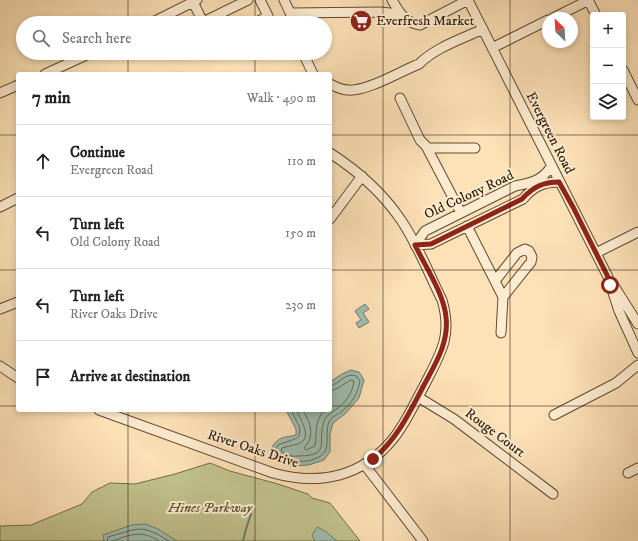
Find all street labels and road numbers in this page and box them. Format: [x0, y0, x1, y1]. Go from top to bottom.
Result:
street label: Evergreen Road [522, 89, 578, 177]
street label: Old Colony Road [421, 166, 517, 224]
street label: Rouge Court [461, 404, 529, 462]
street label: River Oaks Drive [205, 426, 301, 472]

